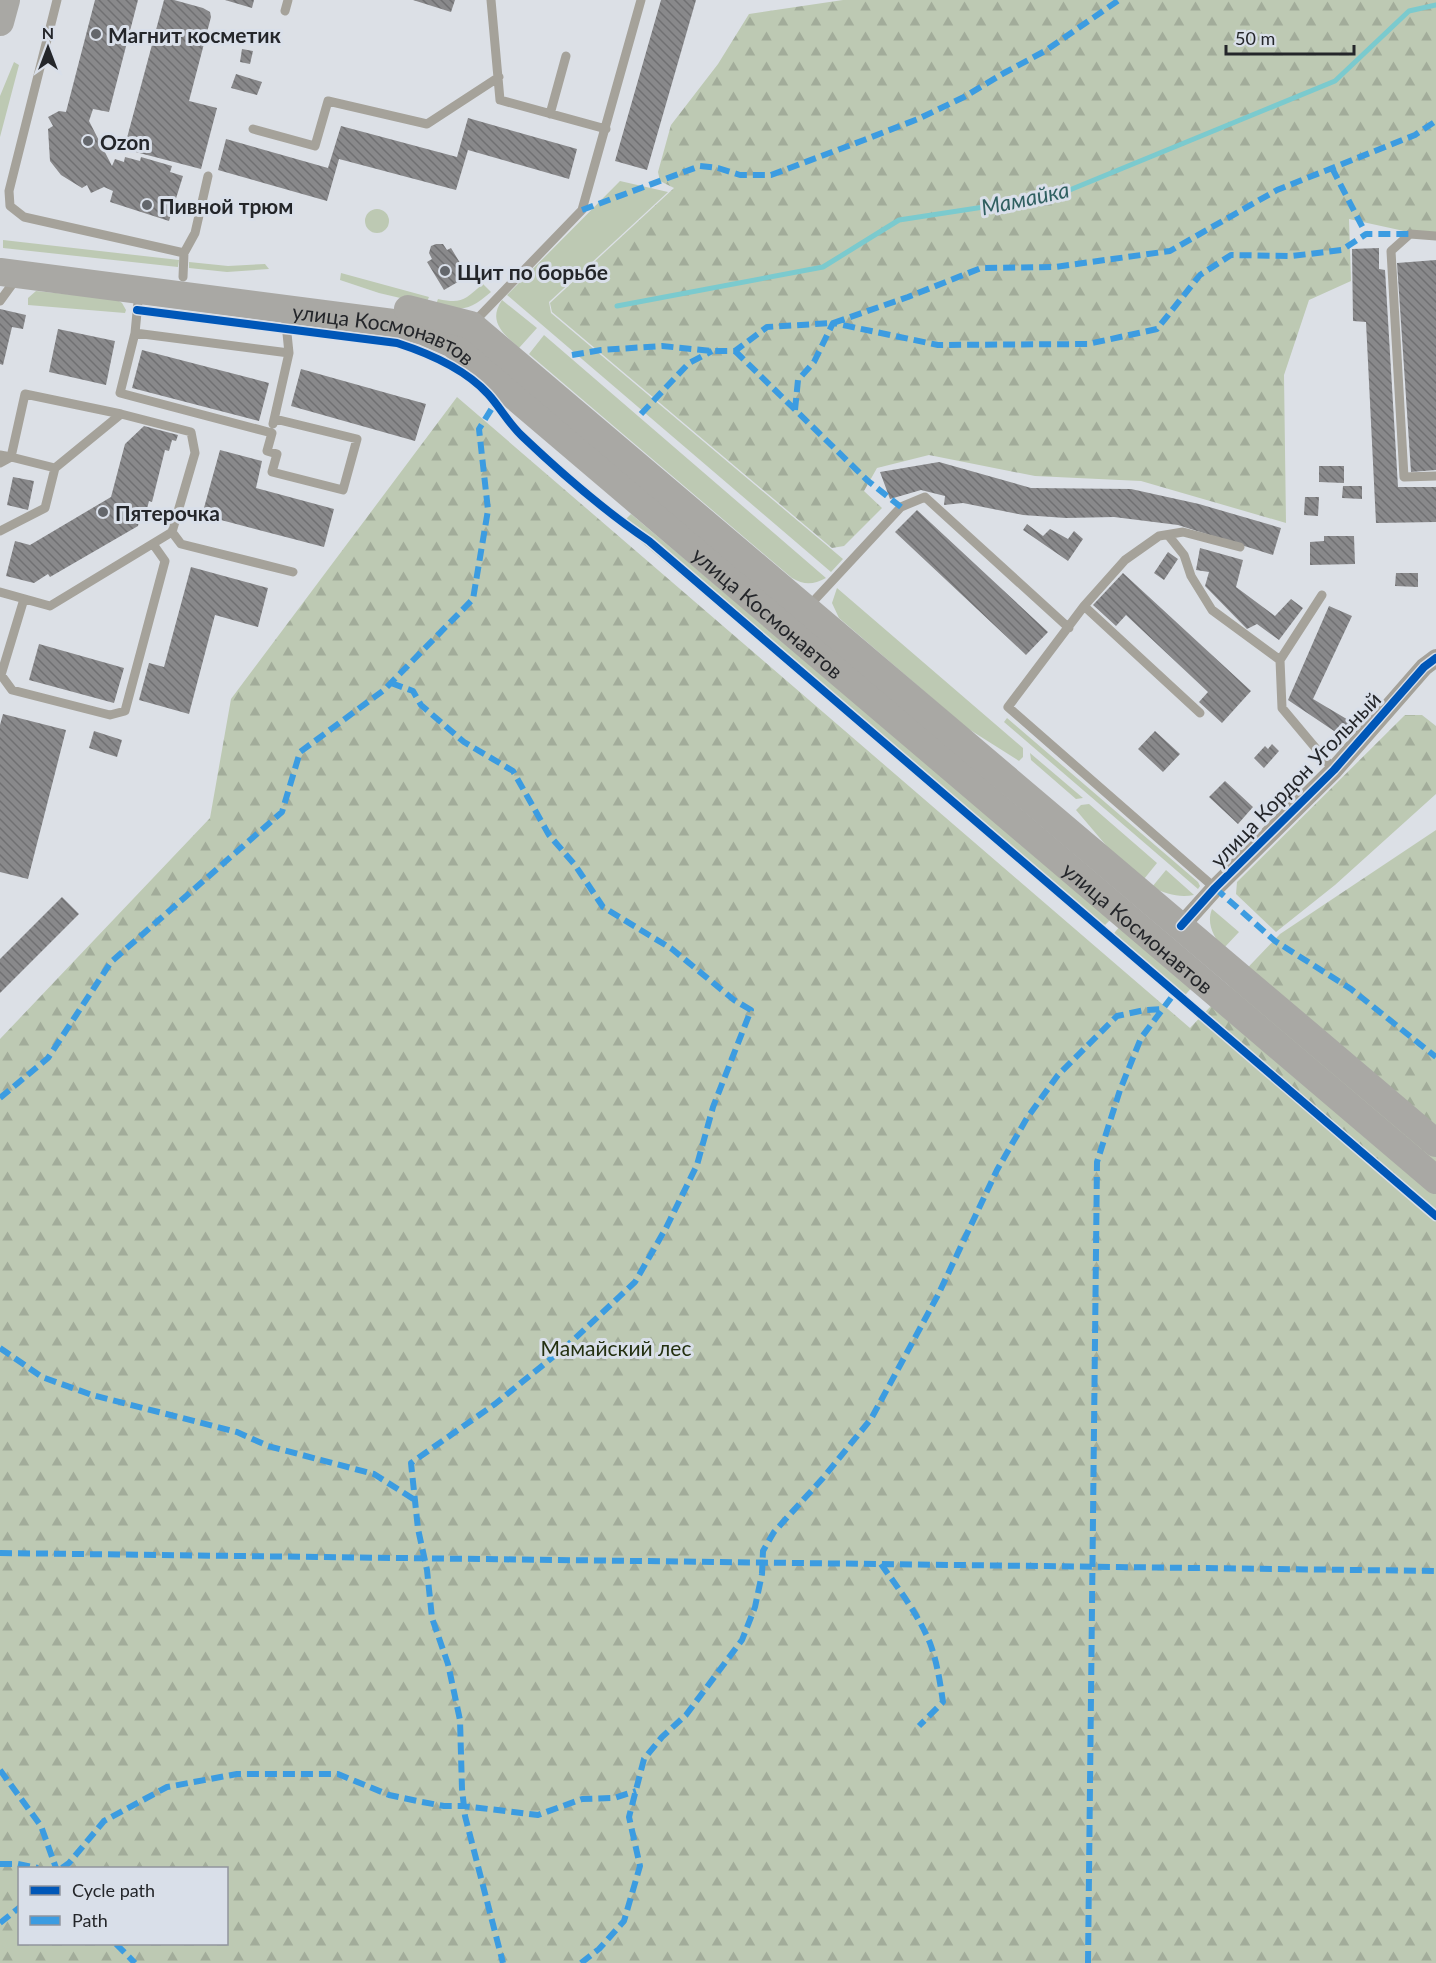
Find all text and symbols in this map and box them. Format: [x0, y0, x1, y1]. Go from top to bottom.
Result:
north arrow [18, 18, 78, 78]
scale bar [1226, 18, 1354, 56]
place label: Магнит косметик [108, 22, 282, 47]
text: N [42, 23, 54, 42]
marker: Магнит косметик [89, 27, 103, 41]
text: 50 m [1235, 27, 1275, 49]
place label: Ozon [100, 129, 150, 154]
marker: Ozon [81, 134, 95, 148]
water label: Мамайка [978, 175, 1072, 221]
place label: Пивной трюм [159, 193, 293, 218]
marker: Пивной трюм [140, 198, 154, 212]
place label: Щит по борьбе [457, 259, 608, 284]
marker: Щит по борьбе [438, 264, 452, 278]
street label: улица Космонавтов [291, 298, 480, 370]
place label: Пятерочка [115, 500, 220, 525]
marker: Пятерочка [96, 505, 110, 519]
street label: улица Космонавтов [688, 541, 849, 683]
street label: улица Кордон Угольный [1205, 686, 1385, 872]
street label: улица Космонавтов [1058, 856, 1219, 998]
park label: Мамайский лес [541, 1335, 691, 1360]
legend [18, 1867, 228, 1945]
text: Cycle path [72, 1879, 155, 1901]
text: Path [72, 1909, 108, 1931]

